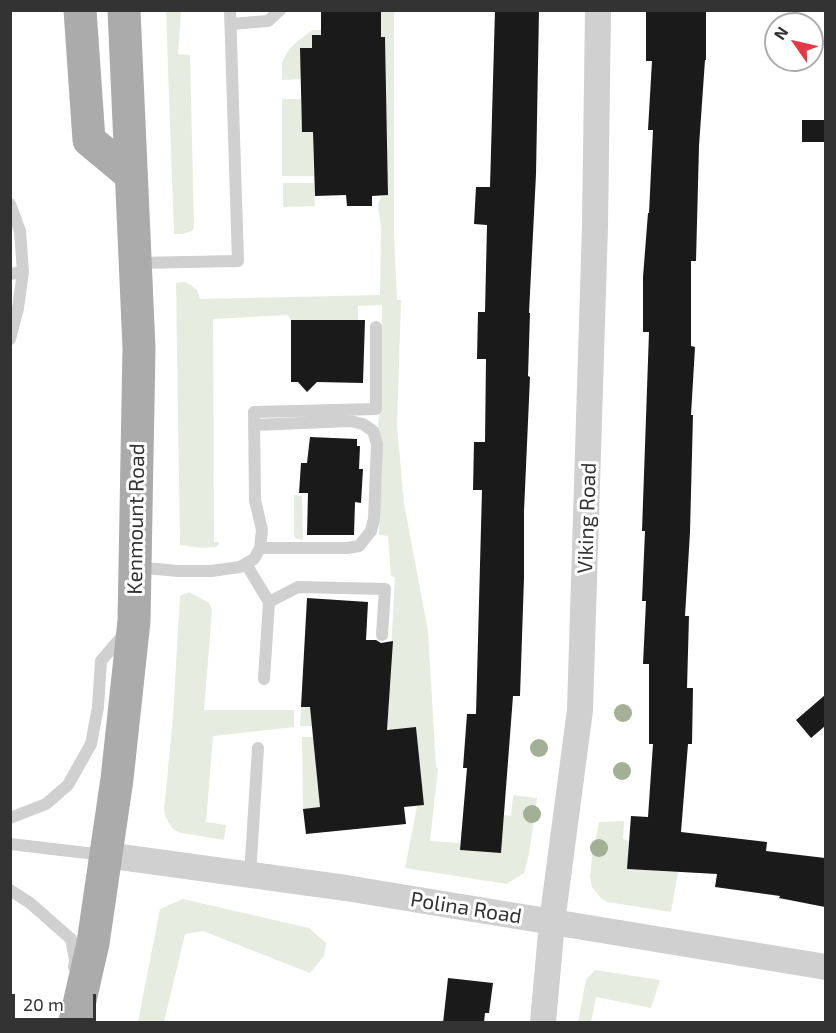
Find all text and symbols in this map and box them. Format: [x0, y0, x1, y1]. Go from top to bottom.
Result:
north arrow [764, 12, 824, 72]
text: N [769, 23, 791, 43]
street label: Kenmount Road [122, 443, 150, 595]
street label: Viking Road [572, 462, 602, 574]
street label: Polina Road [409, 887, 523, 929]
scale bar [15, 982, 99, 1020]
text: 20 m [23, 993, 64, 1015]

